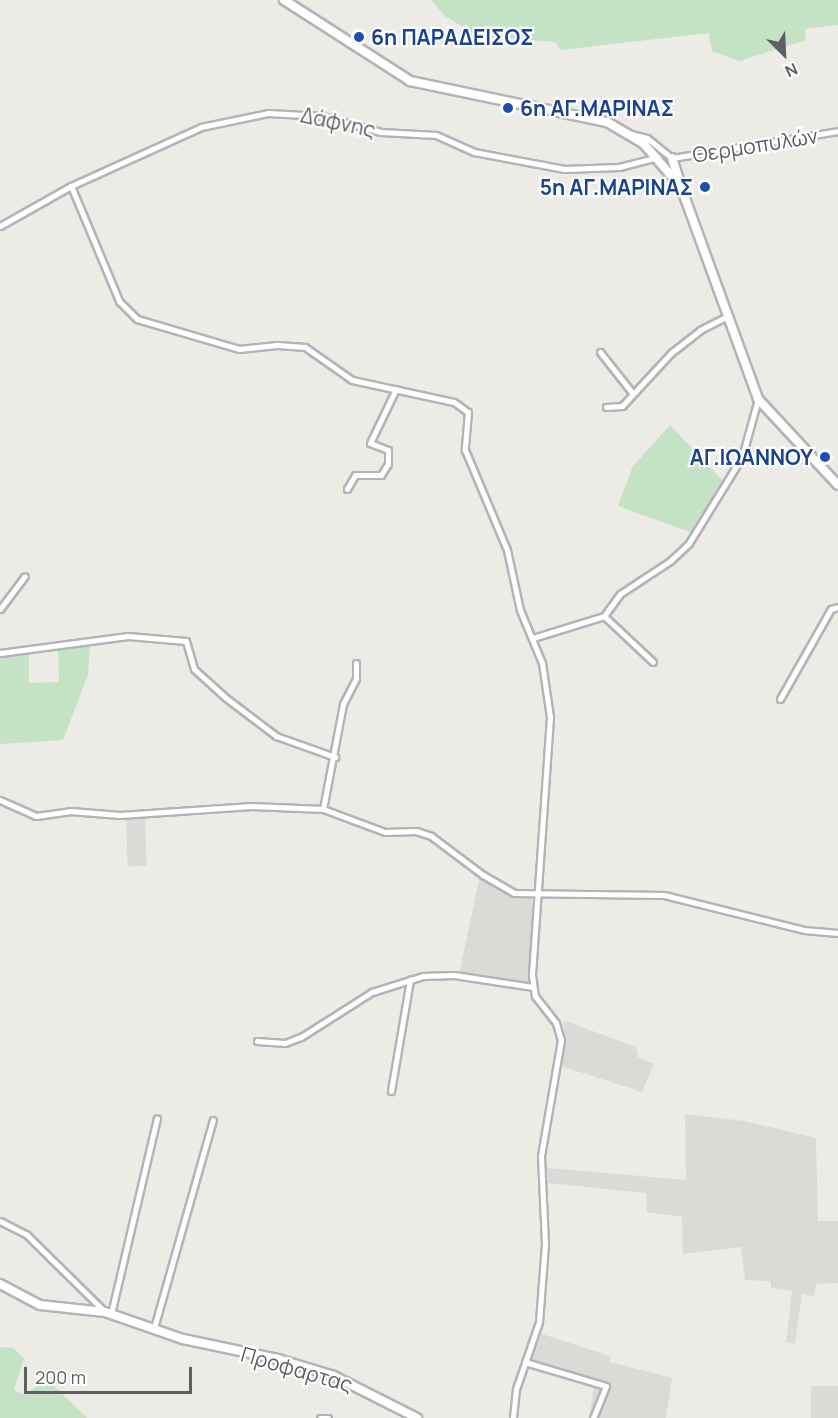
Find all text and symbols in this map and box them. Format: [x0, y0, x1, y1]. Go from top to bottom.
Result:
place label: 6η ΠΑΡΑΔΕΙΣΟΣ [371, 24, 533, 50]
north arrow [754, 24, 814, 84]
marker: 6η ΠΑΡΑΔΕΙΣΟΣ [352, 30, 366, 44]
text: N [782, 58, 801, 83]
place label: 6η ΑΓ.ΜΑΡΙΝΑΣ [520, 95, 674, 121]
marker: 6η ΑΓ.ΜΑΡΙΝΑΣ [501, 101, 515, 115]
street label: Δάφνης [298, 102, 378, 142]
street label: Θερμοπυλών [691, 123, 819, 167]
place label: 5η ΑΓ.ΜΑΡΙΝΑΣ [540, 174, 693, 200]
marker: 5η ΑΓ.ΜΑΡΙΝΑΣ [698, 180, 712, 194]
place label: ΑΓ.ΙΩΑΝΝΟΥ [690, 444, 813, 470]
marker: ΑΓ.ΙΩΑΝΝΟΥ [818, 450, 832, 464]
street label: Προφαρτας [238, 1341, 356, 1397]
scale bar [27, 1355, 195, 1393]
text: 200 m [35, 1365, 86, 1389]

